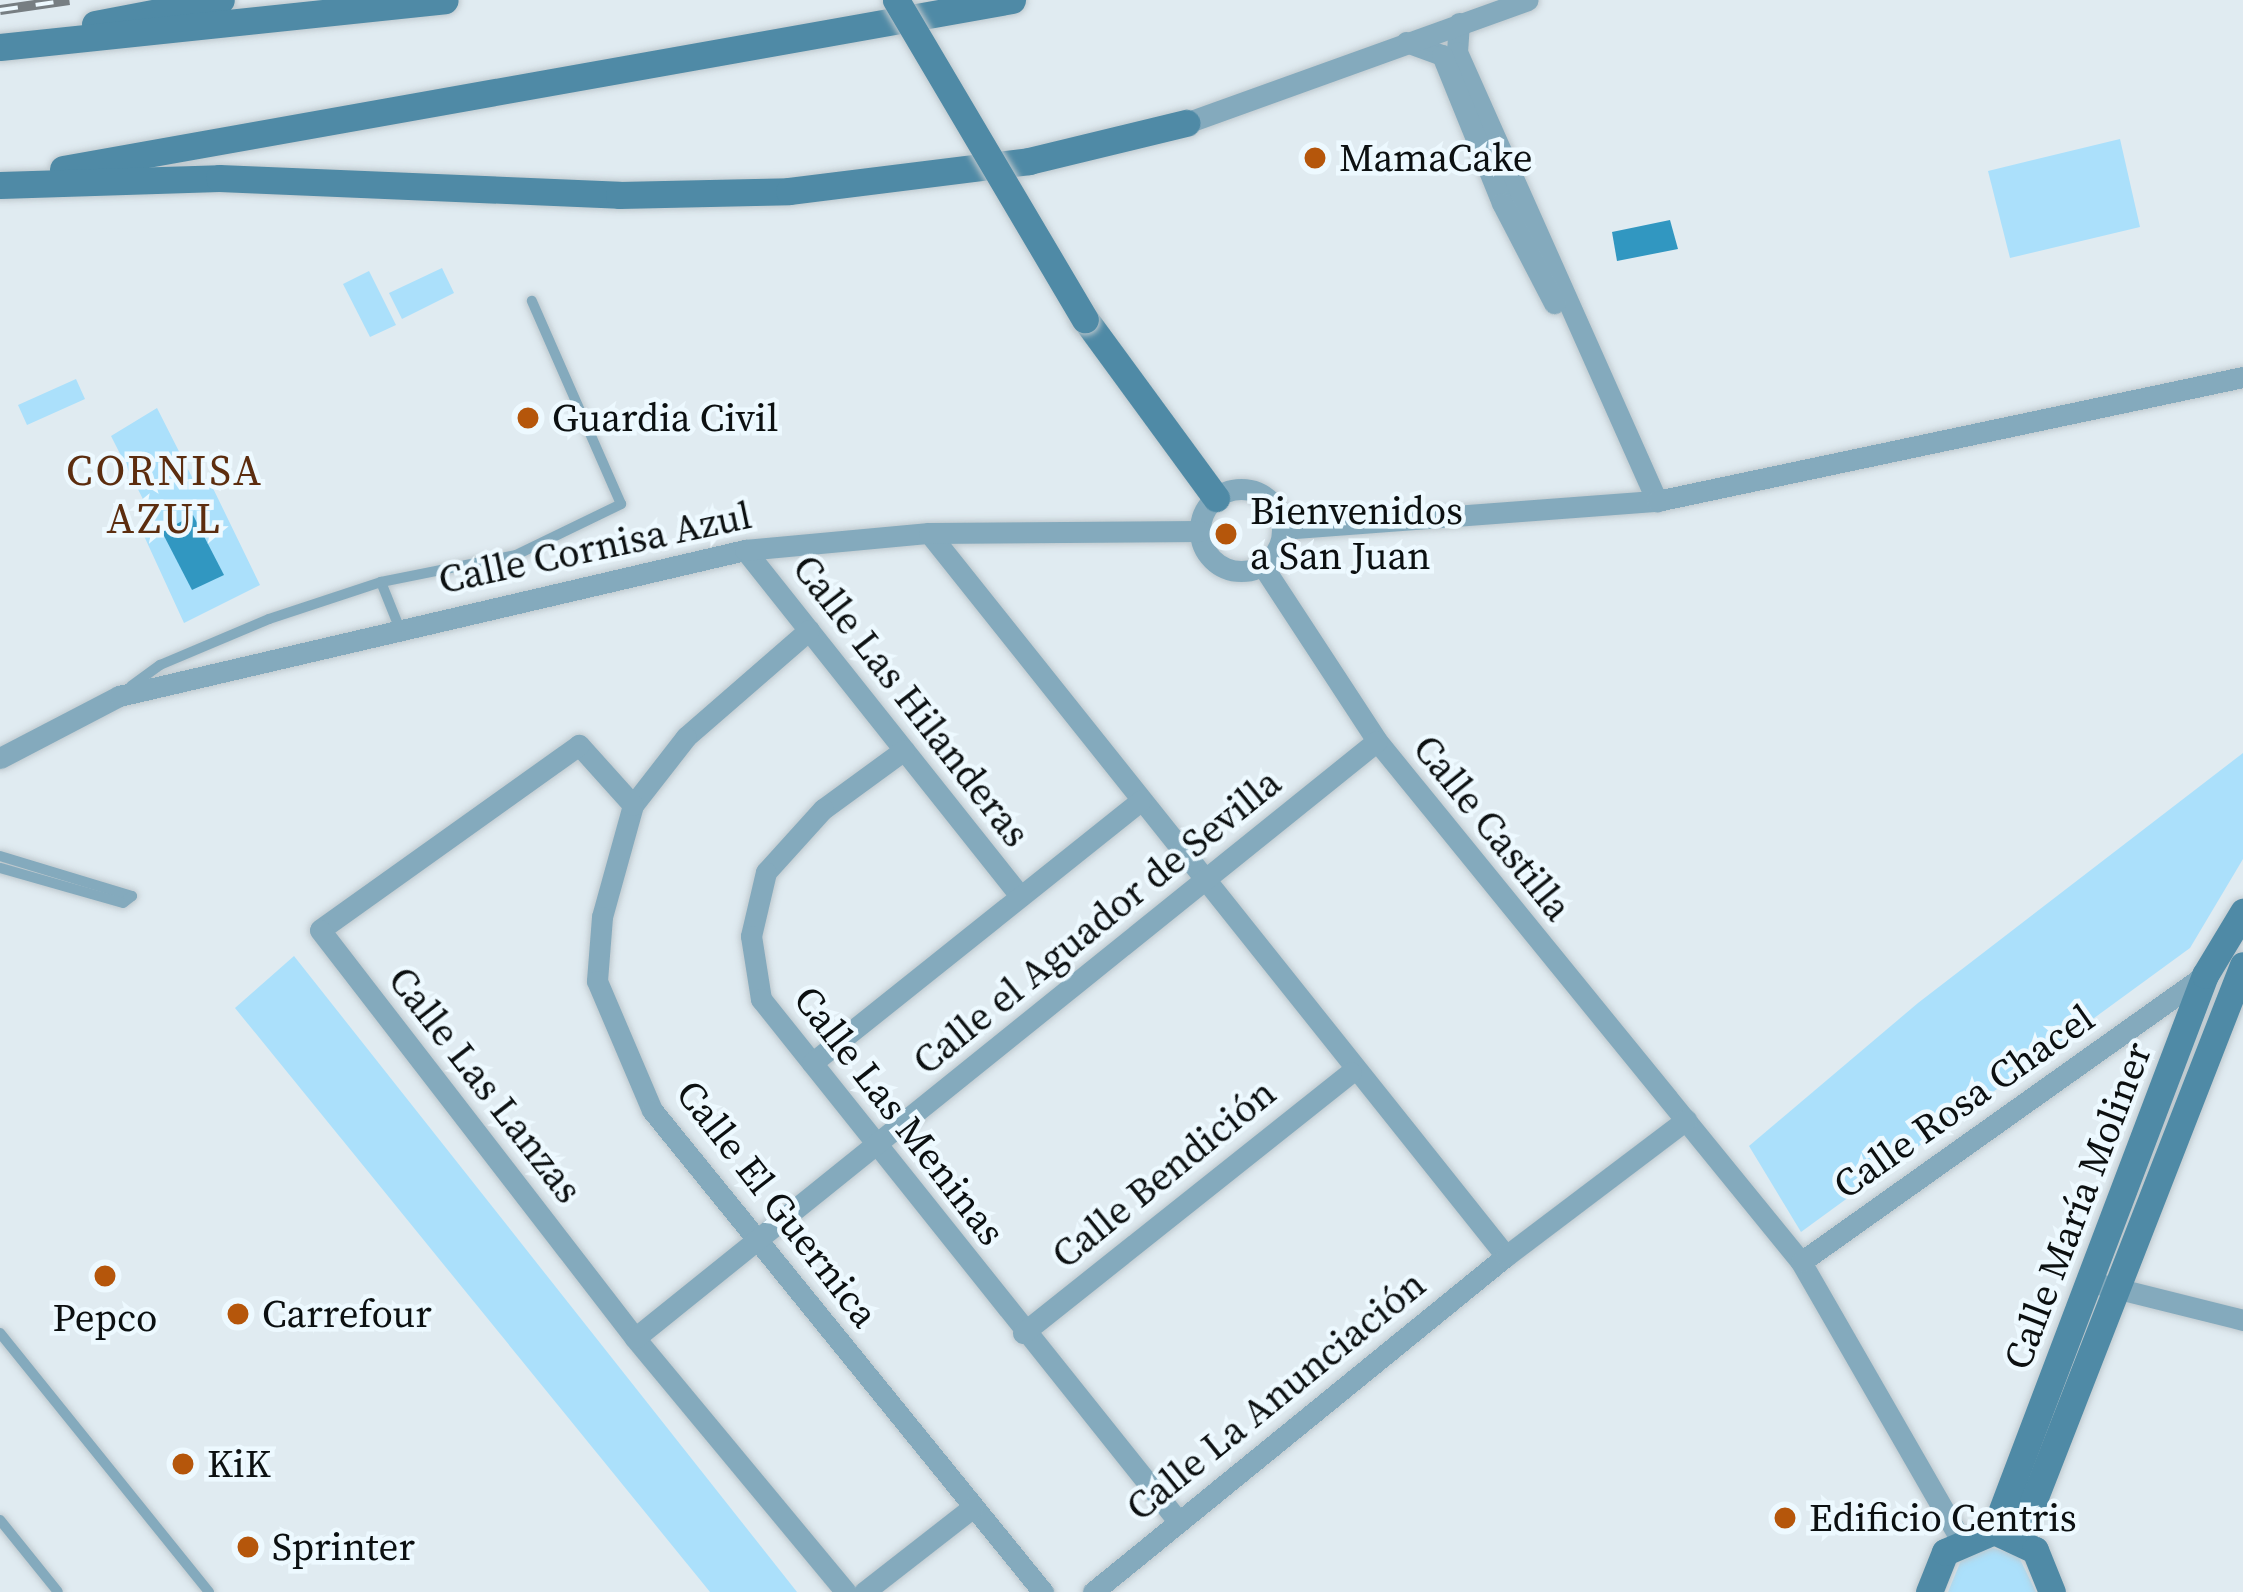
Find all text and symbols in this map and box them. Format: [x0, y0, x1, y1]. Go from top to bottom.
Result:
place label: MamaCake [1339, 135, 1533, 181]
marker: MamaCake [1302, 145, 1328, 171]
place label: Guardia Civil [552, 395, 778, 441]
marker: Guardia Civil [515, 405, 541, 431]
district label: CORNISA AZUL [66, 445, 264, 544]
place label: Bienvenidos a San Juan [1250, 489, 1463, 580]
street label: Calle Cornisa Azul [434, 492, 756, 604]
marker: Bienvenidos a San Juan [1213, 521, 1239, 547]
street label: Calle Las Hilanderas [783, 546, 1039, 856]
street label: Calle Castilla [1403, 726, 1581, 930]
street label: Calle el Aguador de Sevilla [904, 759, 1290, 1085]
street label: Calle Las Lanzas [378, 958, 592, 1212]
street label: Calle Las Meninas [783, 977, 1015, 1255]
street label: Calle Rosa Chacel [1825, 995, 2103, 1209]
street label: Calle María Moliner [1994, 1036, 2162, 1376]
street label: Calle Bendición [1043, 1070, 1285, 1278]
street label: Calle El Guernica [666, 1071, 888, 1337]
street label: Calle La Anunciación [1117, 1261, 1435, 1531]
marker: Pepco [92, 1263, 118, 1289]
place label: Carrefour [262, 1291, 432, 1337]
place label: Pepco [53, 1295, 157, 1341]
marker: Carrefour [225, 1301, 251, 1327]
place label: KiK [207, 1441, 271, 1487]
marker: KiK [170, 1451, 196, 1477]
place label: Edificio Centris [1809, 1495, 2077, 1541]
marker: Edificio Centris [1772, 1505, 1798, 1531]
place label: Sprinter [272, 1524, 415, 1570]
marker: Sprinter [235, 1534, 261, 1560]

